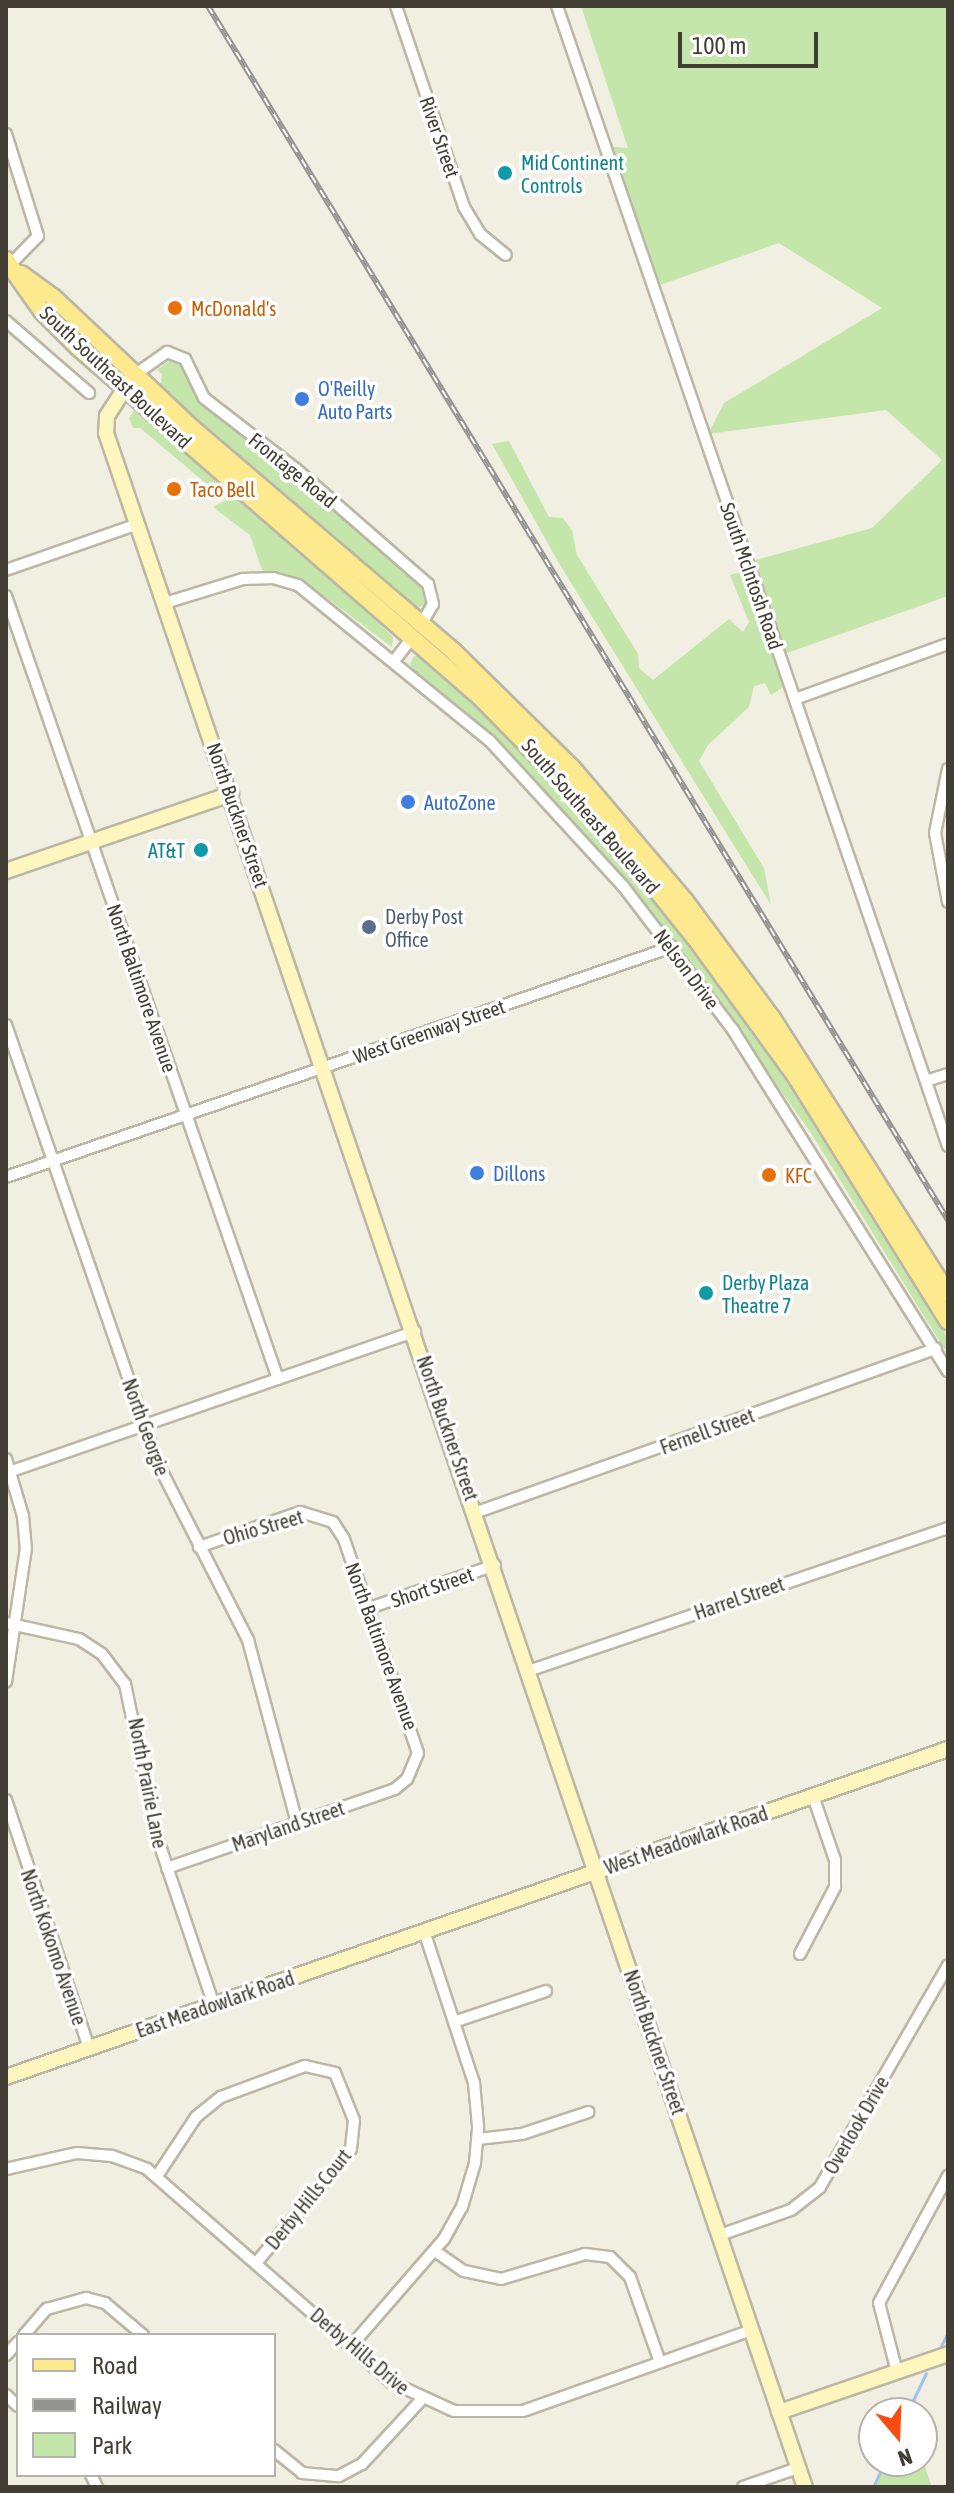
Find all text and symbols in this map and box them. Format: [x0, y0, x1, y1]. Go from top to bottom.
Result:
scale bar [682, 16, 822, 66]
text: 100 m [692, 32, 746, 59]
street label: River Street [415, 93, 465, 181]
place label: Mid Continent Controls [521, 150, 624, 197]
marker: Mid Continent Controls [496, 164, 514, 182]
place label: McDonald's [191, 296, 276, 320]
marker: McDonald's [166, 299, 184, 317]
street label: South Southeast Boulevard [35, 301, 197, 453]
place label: O'Reilly Auto Parts [318, 376, 392, 423]
marker: O'Reilly Auto Parts [293, 390, 311, 408]
street label: Frontage Road [244, 427, 342, 513]
place label: Taco Bell [190, 477, 255, 501]
marker: Taco Bell [165, 480, 183, 498]
street label: South McIntosh Road [716, 499, 788, 653]
street label: South Southeast Boulevard [517, 734, 665, 898]
street label: North Buckner Street [202, 739, 274, 891]
place label: AutoZone [424, 790, 496, 814]
marker: AutoZone [399, 793, 417, 811]
place label: AT&T [148, 838, 185, 862]
marker: AT&T [192, 841, 210, 859]
street label: North Baltimore Avenue [102, 901, 182, 1075]
place label: Derby Post Office [385, 904, 463, 951]
marker: Derby Post Office [360, 918, 378, 936]
street label: Nelson Drive [649, 924, 725, 1014]
street label: West Greenway Street [350, 994, 508, 1068]
place label: Dillons [493, 1161, 545, 1185]
place label: KFC [785, 1163, 812, 1187]
marker: Dillons [468, 1164, 486, 1182]
marker: KFC [760, 1166, 778, 1184]
place label: Derby Plaza Theatre 7 [722, 1270, 809, 1317]
marker: Derby Plaza Theatre 7 [697, 1284, 715, 1302]
street label: North Buckner Street [412, 1352, 484, 1504]
street label: North Georgie [117, 1375, 175, 1479]
street label: Fernell Street [657, 1403, 757, 1459]
street label: Ohio Street [220, 1504, 306, 1550]
street label: North Baltimore Avenue [341, 1559, 423, 1733]
street label: Short Street [388, 1562, 476, 1612]
street label: Harrel Street [691, 1571, 787, 1625]
street label: North Prairie Lane [124, 1716, 172, 1850]
street label: Maryland Street [229, 1796, 347, 1856]
street label: West Meadowlark Road [601, 1801, 771, 1879]
street label: North Kokomo Avenue [16, 1866, 92, 2028]
street label: East Meadowlark Road [133, 1966, 297, 2042]
street label: North Buckner Street [619, 1966, 691, 2118]
street label: Overlook Drive [818, 2072, 894, 2178]
street label: Derby Hills Court [260, 2144, 356, 2254]
street label: Derby Hills Drive [306, 2303, 414, 2399]
legend [16, 2333, 276, 2477]
text: Road [92, 2352, 138, 2379]
text: Railway [92, 2392, 162, 2419]
north arrow [858, 2397, 938, 2477]
text: Park [92, 2432, 132, 2459]
text: N [895, 2443, 916, 2472]

